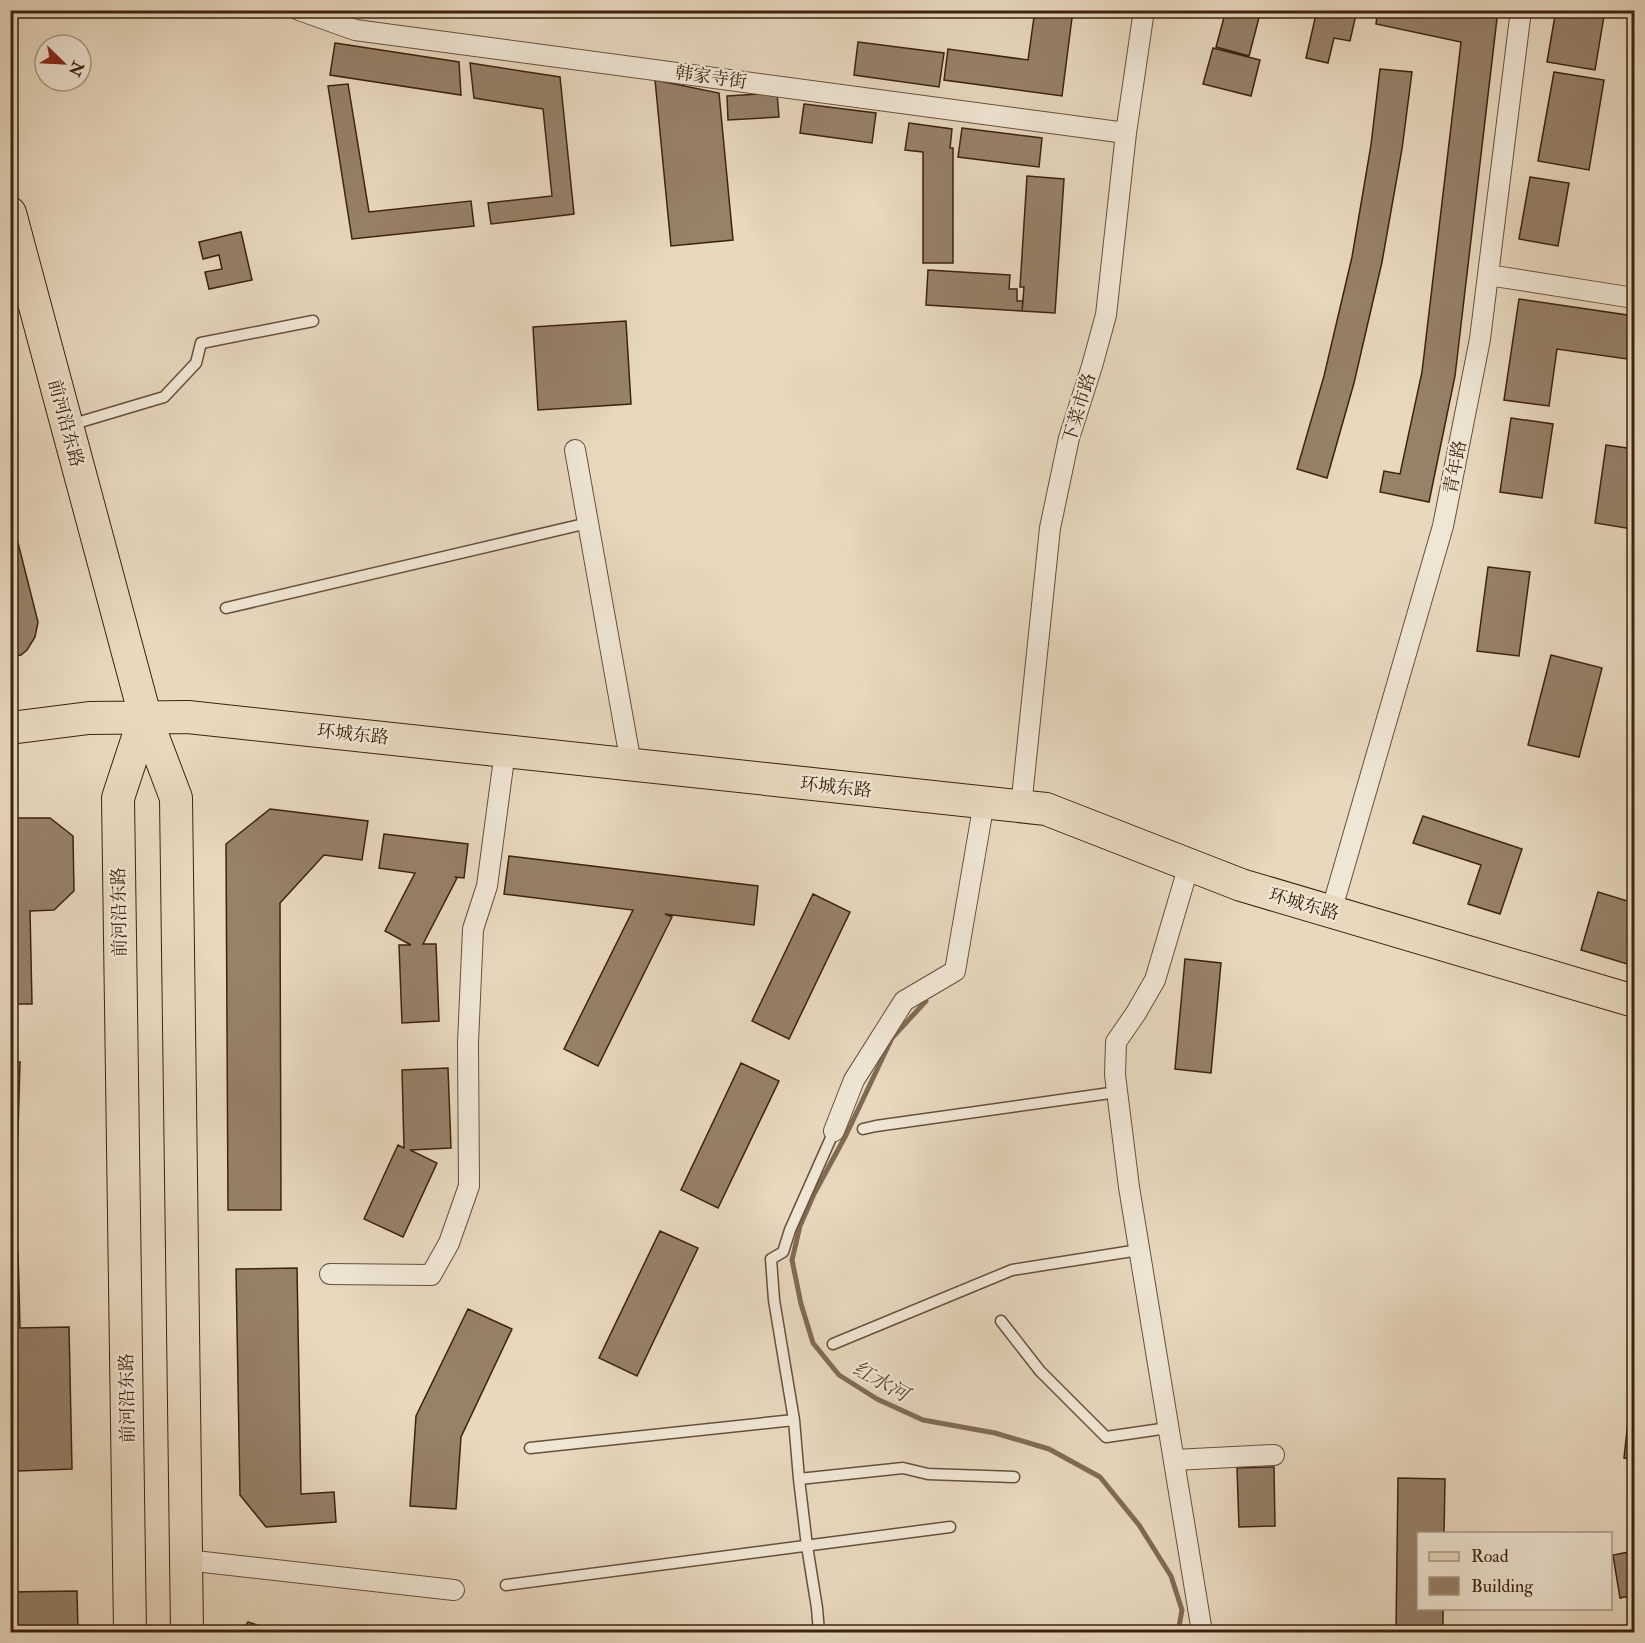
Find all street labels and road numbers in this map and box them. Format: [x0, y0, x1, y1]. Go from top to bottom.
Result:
street label: 韩家寺街 [674, 61, 748, 94]
street label: 下菜市路 [1058, 370, 1101, 446]
street label: 前河沿东路 [43, 377, 88, 470]
street label: 青年路 [1439, 438, 1472, 496]
street label: 环城东路 [316, 719, 390, 750]
street label: 环城东路 [799, 772, 873, 803]
street label: 前河沿东路 [107, 867, 132, 957]
street label: 环城东路 [1266, 884, 1342, 925]
street label: 前河沿东路 [115, 1353, 140, 1443]

